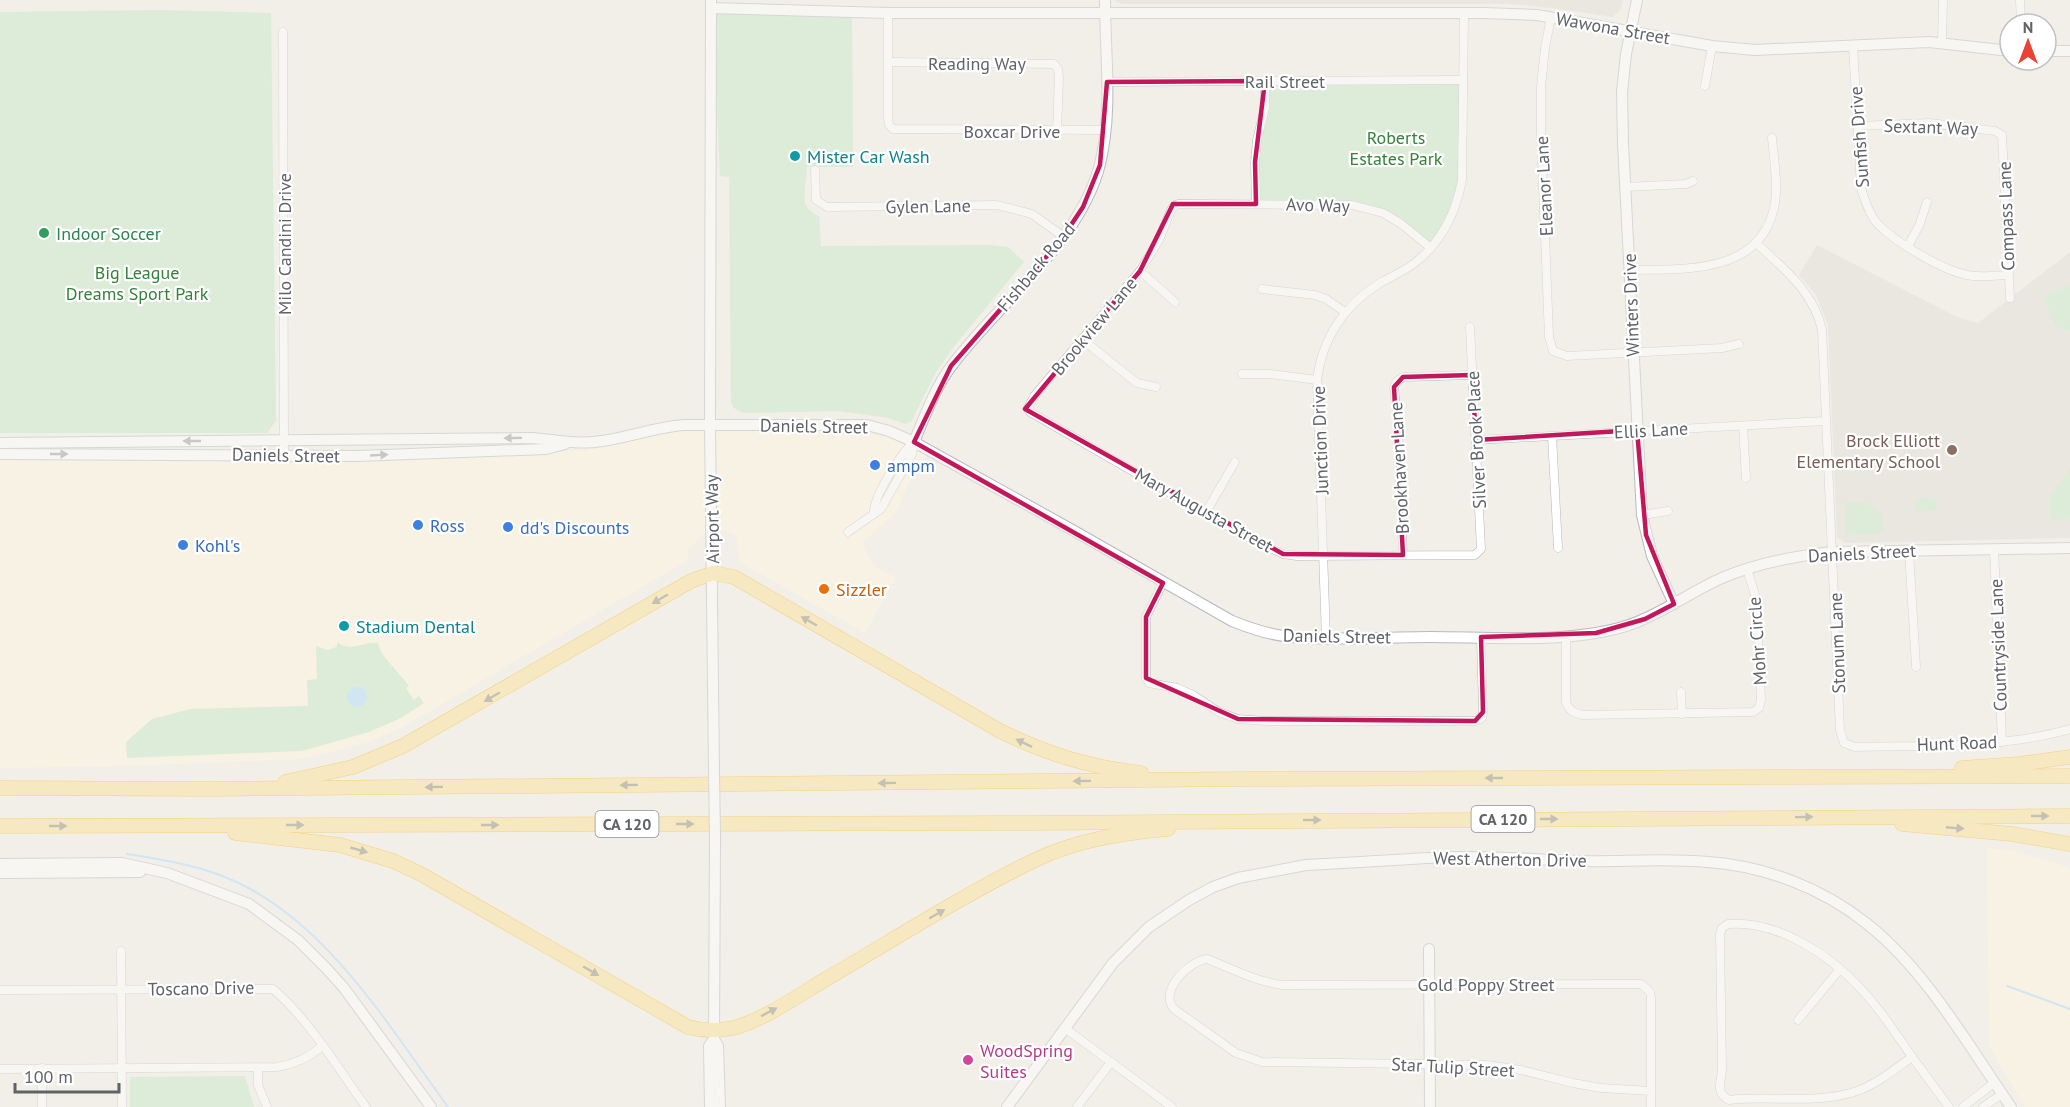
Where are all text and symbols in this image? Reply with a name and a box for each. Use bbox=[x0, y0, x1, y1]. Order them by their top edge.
street label: Wawona Street bbox=[1554, 7, 1672, 49]
north arrow bbox=[1998, 12, 2058, 72]
text: N bbox=[2023, 17, 2033, 37]
street label: Reading Way bbox=[928, 52, 1027, 75]
street label: Rail Street bbox=[1245, 70, 1325, 93]
street label: Sunfish Drive bbox=[1844, 86, 1874, 188]
street label: Sextant Way bbox=[1883, 114, 1979, 140]
street label: Boxcar Drive bbox=[964, 120, 1060, 143]
park label: Roberts Estates Park bbox=[1350, 126, 1443, 170]
street label: Eleanor Lane bbox=[1530, 135, 1558, 237]
place label: Mister Car Wash bbox=[807, 145, 930, 168]
marker: Mister Car Wash bbox=[788, 149, 802, 163]
street label: Compass Lane bbox=[1993, 161, 2019, 271]
street label: Milo Candini Drive bbox=[273, 173, 296, 315]
street label: Avo Way bbox=[1286, 192, 1351, 218]
street label: Gylen Lane bbox=[885, 194, 971, 218]
street label: Fishback Road bbox=[992, 218, 1080, 316]
place label: Indoor Soccer bbox=[56, 222, 161, 245]
marker: Indoor Soccer bbox=[37, 226, 51, 240]
street label: Winters Drive bbox=[1618, 253, 1644, 357]
park label: Big League Dreams Sport Park bbox=[66, 261, 209, 305]
street label: Brookview Lane bbox=[1046, 272, 1142, 380]
street label: Silver Brook Place bbox=[1461, 370, 1491, 510]
street label: Junction Drive bbox=[1307, 385, 1333, 496]
street label: Brookhaven Lane bbox=[1384, 401, 1414, 535]
street label: Daniels Street bbox=[760, 414, 868, 438]
street label: Ellis Lane bbox=[1613, 417, 1689, 443]
place label: Brock Elliott Elementary School bbox=[1797, 429, 1941, 473]
one-way arrow bbox=[503, 433, 522, 443]
one-way arrow bbox=[182, 436, 201, 446]
street label: Daniels Street bbox=[232, 443, 340, 467]
marker: Brock Elliott Elementary School bbox=[1945, 443, 1959, 457]
one-way arrow bbox=[49, 449, 68, 459]
one-way arrow bbox=[370, 450, 389, 459]
place label: ampm bbox=[887, 454, 935, 477]
marker: ampm bbox=[868, 458, 882, 472]
street label: Mary Augusta Street bbox=[1131, 463, 1277, 557]
street label: Airport Way bbox=[700, 473, 724, 564]
place label: Ross bbox=[430, 514, 465, 537]
place label: dd's Discounts bbox=[520, 516, 629, 539]
marker: Ross bbox=[411, 518, 425, 532]
marker: dd's Discounts bbox=[501, 520, 515, 534]
place label: Kohl's bbox=[195, 534, 240, 557]
marker: Kohl's bbox=[176, 538, 190, 552]
street label: Daniels Street bbox=[1807, 539, 1917, 567]
place label: Sizzler bbox=[836, 578, 887, 601]
street label: Countryside Lane bbox=[1984, 578, 2012, 712]
marker: Sizzler bbox=[817, 582, 831, 596]
street label: Stonum Lane bbox=[1824, 592, 1850, 694]
one-way arrow bbox=[651, 594, 668, 604]
street label: Mohr Circle bbox=[1742, 596, 1772, 686]
place label: Stadium Dental bbox=[356, 615, 476, 638]
one-way arrow bbox=[800, 616, 817, 626]
marker: Stadium Dental bbox=[337, 619, 351, 633]
street label: Daniels Street bbox=[1283, 624, 1391, 648]
one-way arrow bbox=[483, 692, 500, 702]
street label: Hunt Road bbox=[1916, 730, 1998, 756]
one-way arrow bbox=[1015, 738, 1032, 747]
one-way arrow bbox=[1484, 773, 1503, 783]
one-way arrow bbox=[1072, 776, 1091, 786]
one-way arrow bbox=[877, 778, 896, 787]
one-way arrow bbox=[619, 780, 638, 790]
one-way arrow bbox=[424, 782, 443, 792]
road number: CA 120 bbox=[1472, 806, 1534, 832]
road number: CA 120 bbox=[596, 811, 658, 837]
one-way arrow bbox=[2031, 811, 2050, 821]
one-way arrow bbox=[1794, 812, 1813, 822]
one-way arrow bbox=[1539, 814, 1558, 824]
one-way arrow bbox=[1302, 815, 1321, 825]
one-way arrow bbox=[676, 819, 695, 829]
one-way arrow bbox=[286, 820, 305, 830]
one-way arrow bbox=[481, 820, 500, 830]
one-way arrow bbox=[49, 821, 68, 831]
one-way arrow bbox=[1946, 823, 1965, 833]
one-way arrow bbox=[350, 846, 368, 855]
street label: West Atherton Drive bbox=[1433, 846, 1587, 872]
one-way arrow bbox=[929, 909, 946, 919]
one-way arrow bbox=[583, 966, 599, 977]
street label: Gold Poppy Street bbox=[1417, 973, 1555, 996]
street label: Toscano Drive bbox=[148, 976, 254, 1000]
one-way arrow bbox=[760, 1007, 777, 1017]
place label: WoodSpring Suites bbox=[980, 1039, 1073, 1083]
street label: Star Tulip Street bbox=[1391, 1052, 1515, 1082]
marker: WoodSpring Suites bbox=[961, 1053, 975, 1067]
scale bar bbox=[15, 1056, 118, 1094]
text: 100 m bbox=[24, 1065, 73, 1088]

